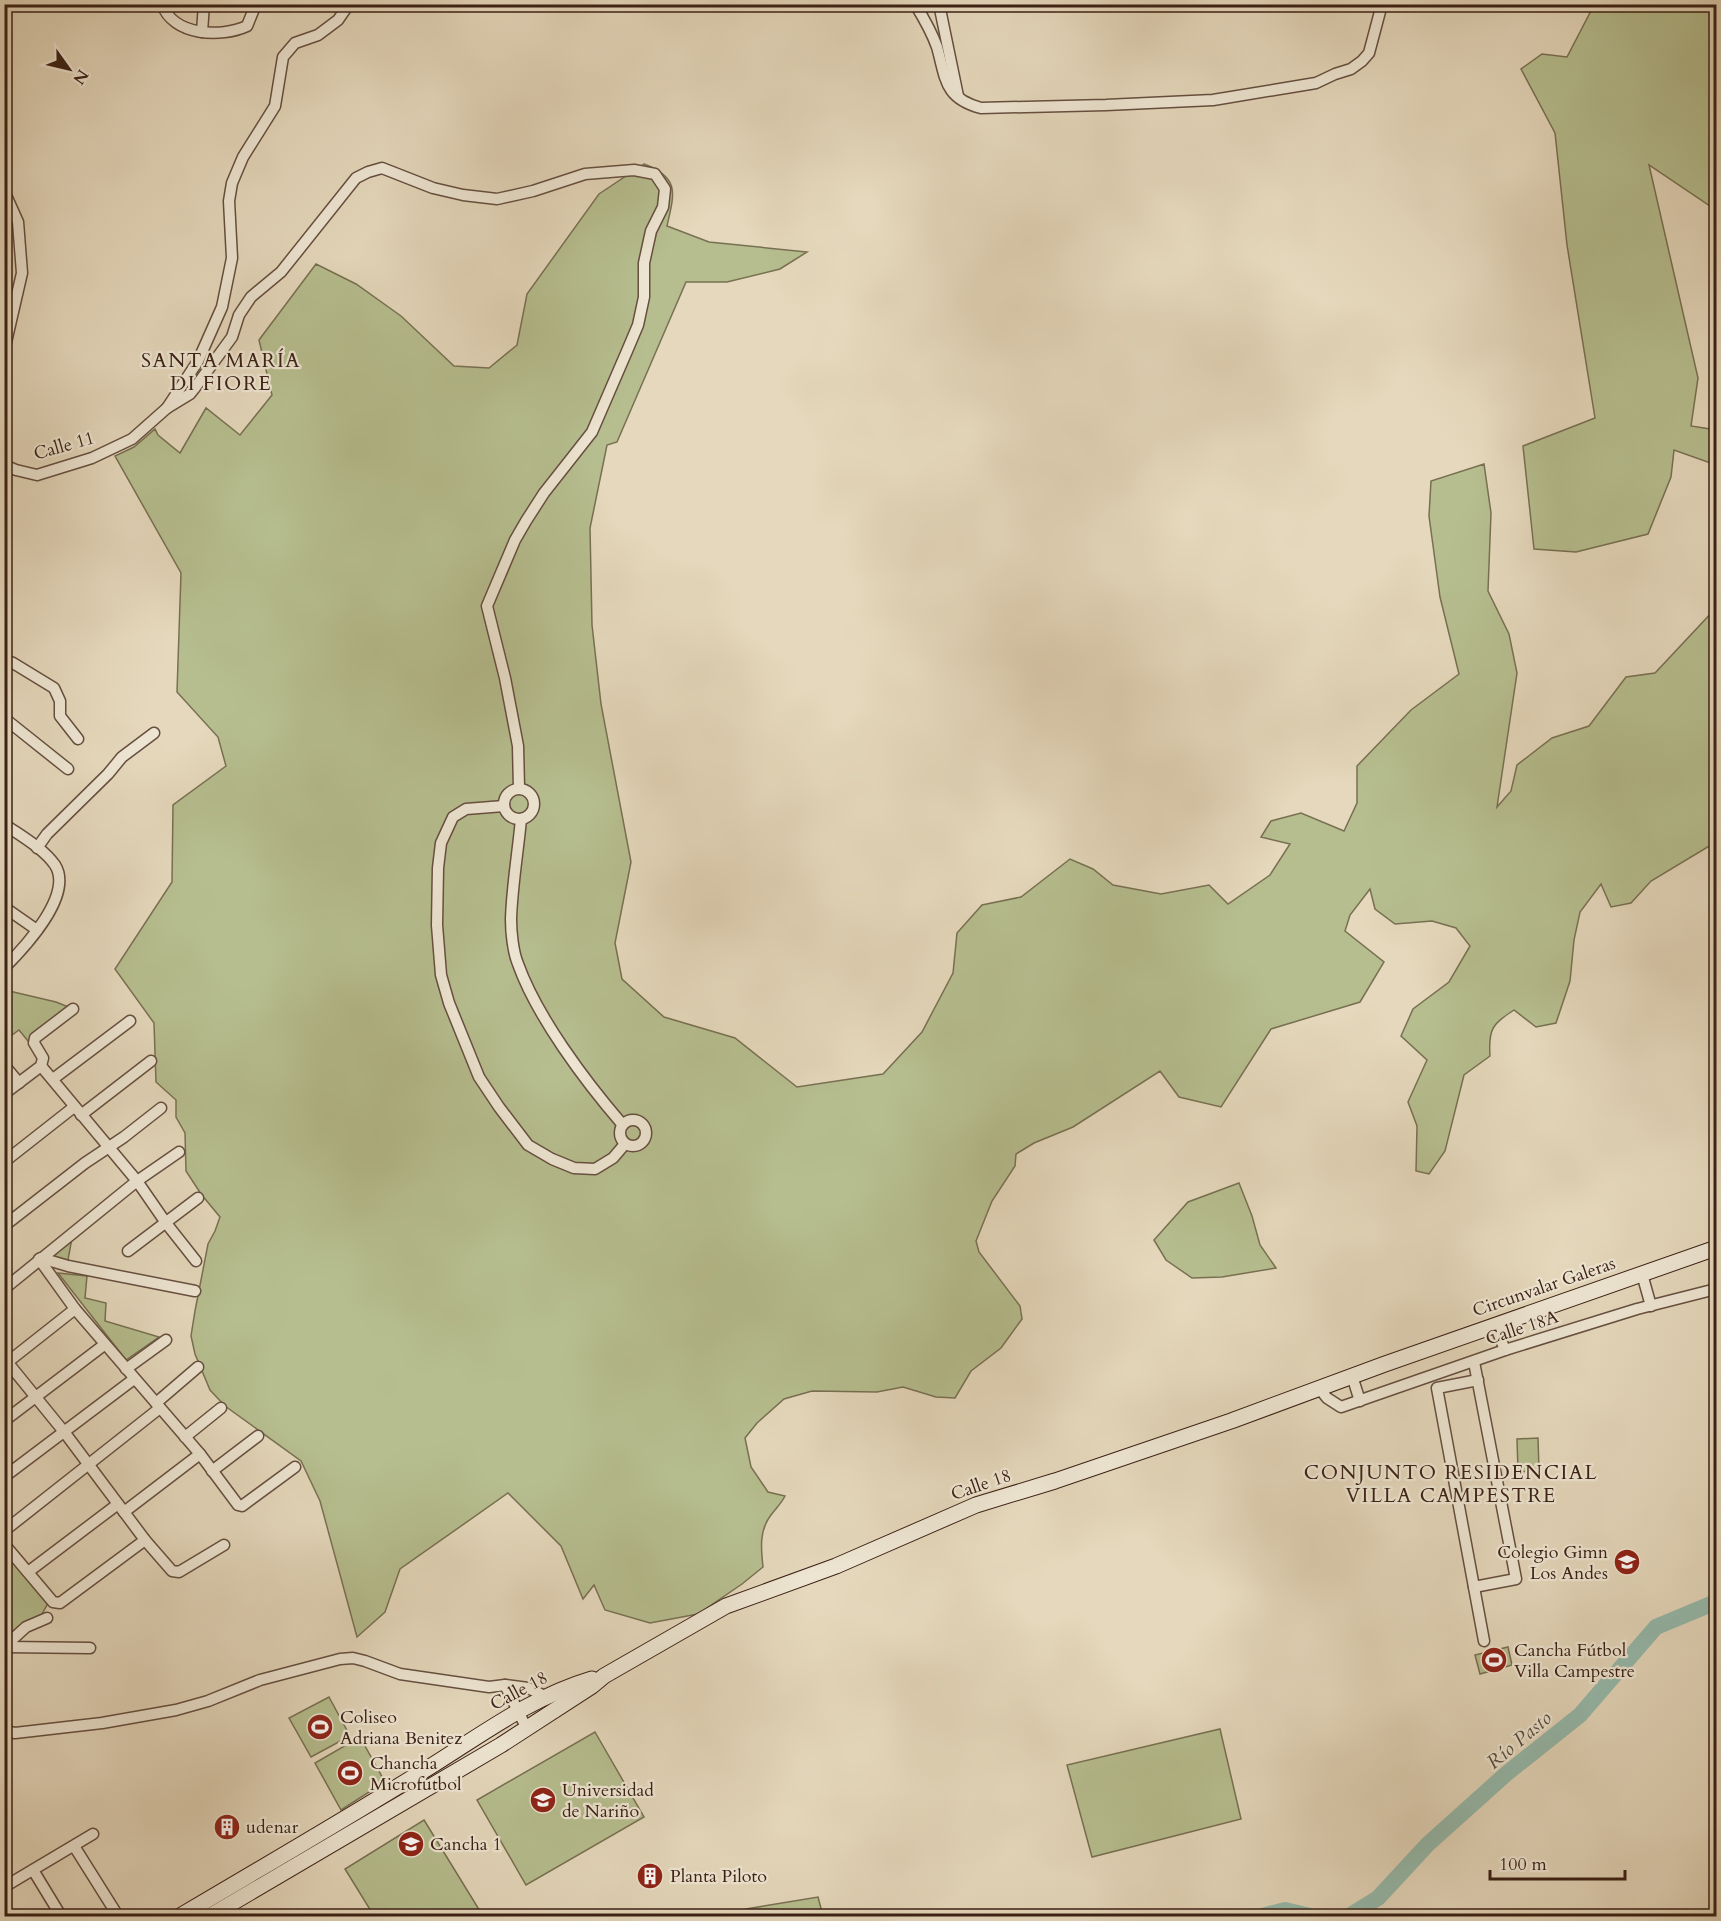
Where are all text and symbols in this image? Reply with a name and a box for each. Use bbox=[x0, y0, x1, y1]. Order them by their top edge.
north arrow bbox=[39, 39, 99, 99]
text: N bbox=[68, 65, 94, 89]
district label: SANTA MARÍA DI FIORE bbox=[141, 347, 301, 397]
street label: Calle 11 bbox=[31, 425, 97, 467]
street label: Circunvalar Galeras bbox=[1469, 1251, 1619, 1323]
street label: Calle 18A bbox=[1482, 1304, 1562, 1351]
district label: CONJUNTO RESIDENCIAL VILLA CAMPESTRE bbox=[1304, 1459, 1598, 1509]
street label: Calle 18 bbox=[948, 1463, 1014, 1507]
place label: Colegio Gimn Los Andes bbox=[1497, 1540, 1609, 1586]
school or university icon: Colegio Gimn Los Andes bbox=[1612, 1547, 1642, 1577]
place label: Cancha Fútbol Villa Campestre bbox=[1514, 1638, 1635, 1684]
sports icon: Cancha Fútbol Villa Campestre bbox=[1479, 1645, 1509, 1675]
street label: Calle 18 bbox=[486, 1665, 552, 1717]
place label: Coliseo Adriana Benitez bbox=[340, 1705, 462, 1751]
water label: Río Pasto bbox=[1481, 1705, 1557, 1775]
sports icon: Coliseo Adriana Benitez bbox=[305, 1712, 335, 1742]
place label: Chancha Microfutbol bbox=[370, 1751, 462, 1797]
sports icon: Chancha Microfutbol bbox=[335, 1758, 365, 1788]
place label: Universidad de Nariño bbox=[562, 1778, 654, 1824]
school or university icon: Universidad de Nariño bbox=[528, 1785, 558, 1815]
building icon: udenar bbox=[212, 1812, 242, 1842]
place label: udenar bbox=[246, 1815, 299, 1840]
school or university icon: Cancha 1 bbox=[396, 1829, 426, 1859]
place label: Cancha 1 bbox=[430, 1832, 502, 1857]
scale bar bbox=[1490, 1843, 1625, 1881]
text: 100 m bbox=[1499, 1852, 1547, 1877]
building icon: Planta Piloto bbox=[635, 1861, 665, 1891]
place label: Planta Piloto bbox=[670, 1864, 767, 1889]

